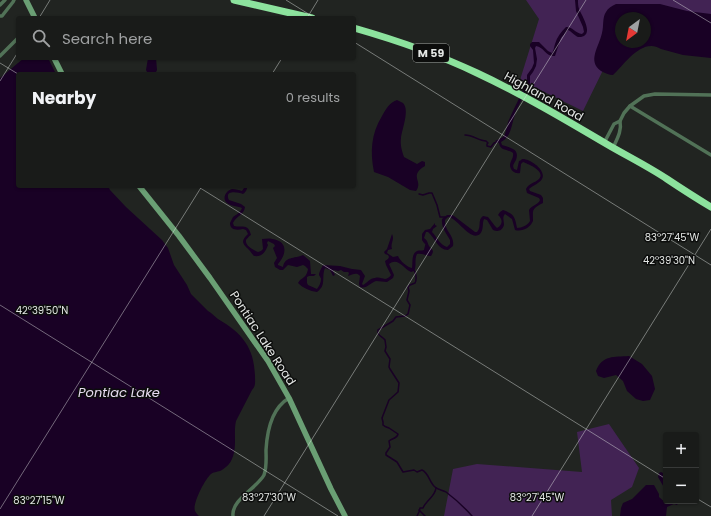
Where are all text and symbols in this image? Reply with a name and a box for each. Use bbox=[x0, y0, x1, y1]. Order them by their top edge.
north arrow bbox=[615, 12, 651, 48]
search box bbox=[16, 16, 356, 60]
icon: search bbox=[30, 27, 52, 49]
text: Search here bbox=[62, 28, 152, 49]
road number: M 59 bbox=[413, 44, 449, 62]
street label: Highland Road bbox=[501, 67, 587, 125]
text: Nearby bbox=[32, 86, 96, 110]
text: 0 results bbox=[286, 88, 340, 107]
text: 83°27'45"W bbox=[645, 230, 699, 245]
text: 42°39'30"N bbox=[643, 253, 695, 268]
street label: Pontiac Lake Road bbox=[226, 287, 300, 389]
text: 42°39'50"N bbox=[16, 303, 68, 318]
water label: Pontiac Lake bbox=[78, 383, 160, 402]
map controls bbox=[663, 432, 699, 504]
button: + bbox=[663, 432, 699, 468]
button: − bbox=[663, 468, 699, 504]
text: 83°27'30"W bbox=[242, 490, 296, 505]
text: 83°27'45"W bbox=[510, 490, 564, 505]
text: 83°27'15"W bbox=[13, 493, 65, 508]

